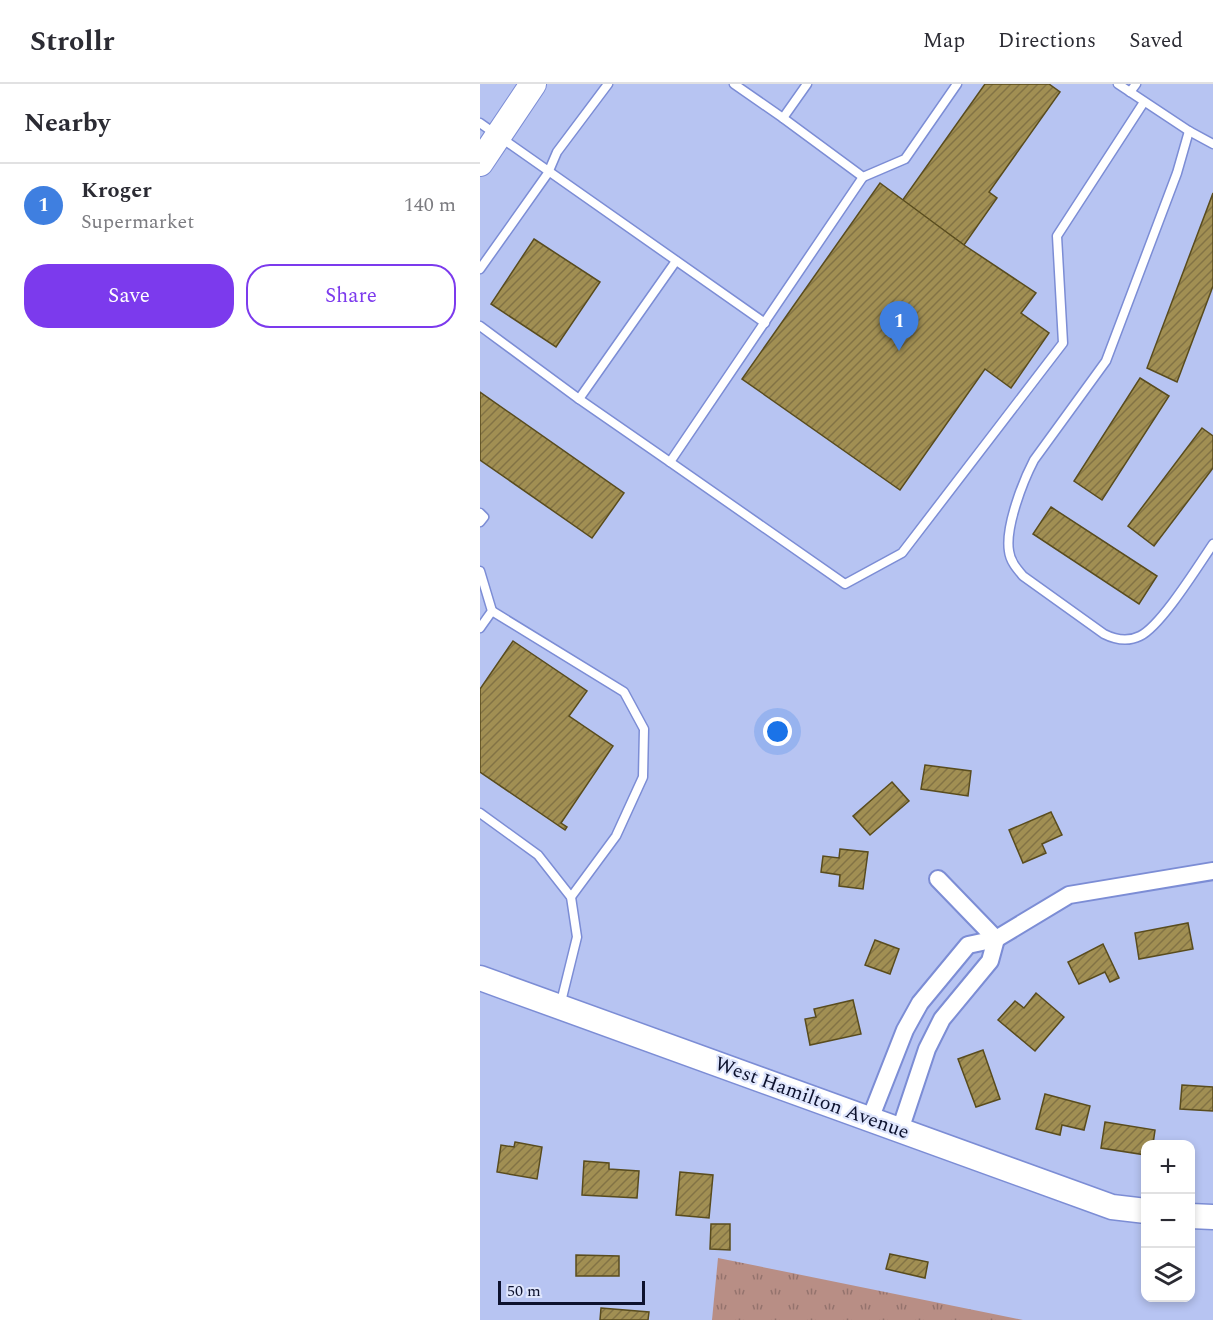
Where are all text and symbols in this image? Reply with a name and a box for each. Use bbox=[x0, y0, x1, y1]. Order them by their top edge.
text: Strollr bbox=[30, 20, 114, 63]
text: Map bbox=[923, 25, 965, 57]
text: Directions bbox=[998, 25, 1096, 57]
text: Saved bbox=[1129, 25, 1183, 57]
text: Nearby bbox=[24, 103, 110, 143]
text: Kroger bbox=[81, 174, 152, 207]
text: 1 bbox=[38, 190, 49, 220]
text: 140 m bbox=[404, 190, 456, 220]
text: Supermarket bbox=[81, 207, 194, 237]
button: Save bbox=[24, 264, 234, 328]
button: Share bbox=[246, 264, 456, 328]
pin: 1 bbox=[880, 302, 918, 351]
your location bbox=[763, 717, 792, 746]
street label: West Hamilton Avenue bbox=[710, 1049, 914, 1147]
map controls bbox=[1141, 1140, 1195, 1302]
button: + bbox=[1141, 1140, 1195, 1194]
button: − bbox=[1141, 1194, 1195, 1248]
button: layers bbox=[1141, 1248, 1195, 1302]
scale bar bbox=[498, 1278, 645, 1306]
text: 50 m bbox=[507, 1279, 541, 1303]

